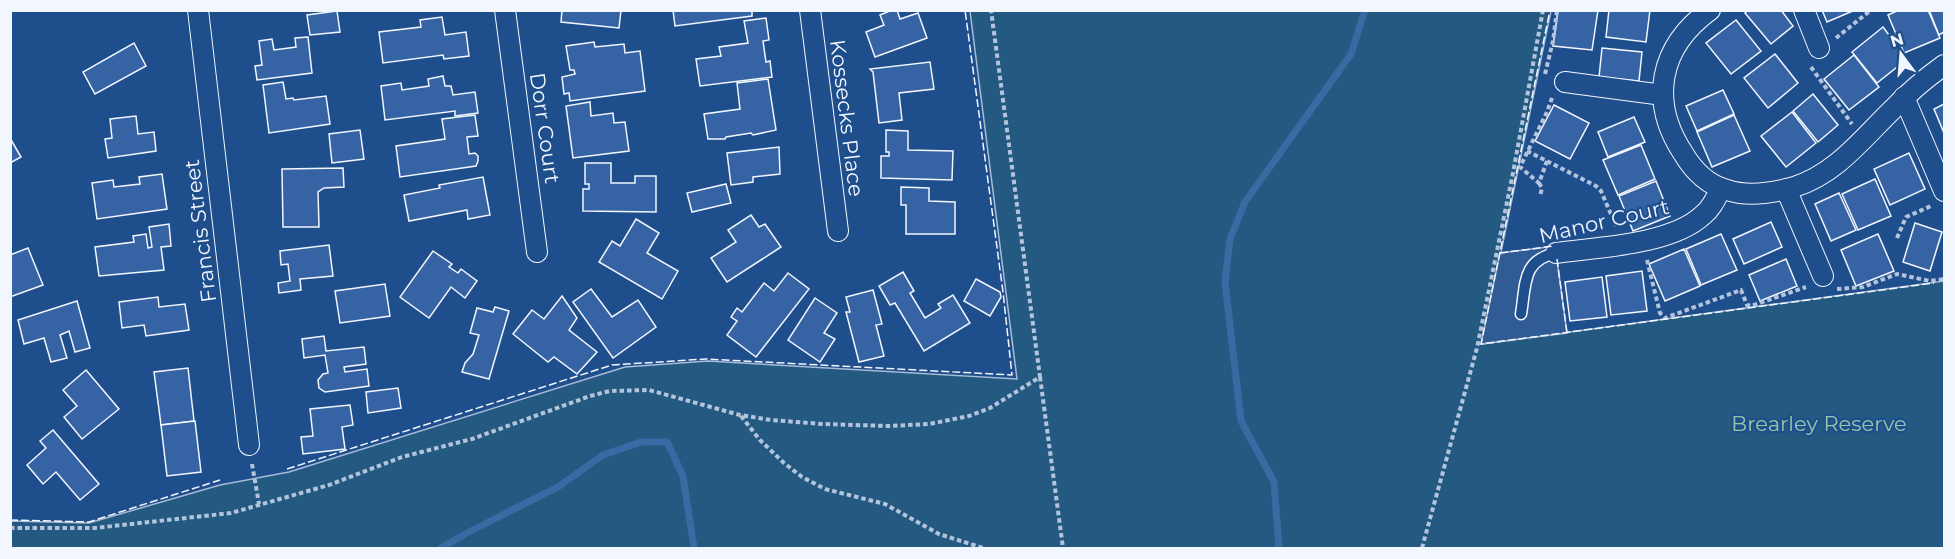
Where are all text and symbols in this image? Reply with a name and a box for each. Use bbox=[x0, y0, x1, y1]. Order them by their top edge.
north arrow bbox=[1871, 24, 1931, 84]
text: N bbox=[1888, 29, 1906, 51]
street label: Kossecks Place bbox=[825, 38, 869, 198]
street label: Dorr Court bbox=[525, 71, 565, 185]
street label: Francis Street bbox=[179, 158, 221, 304]
street label: Manor Court bbox=[1537, 194, 1671, 248]
park label: Brearley Reserve bbox=[1731, 411, 1907, 436]

